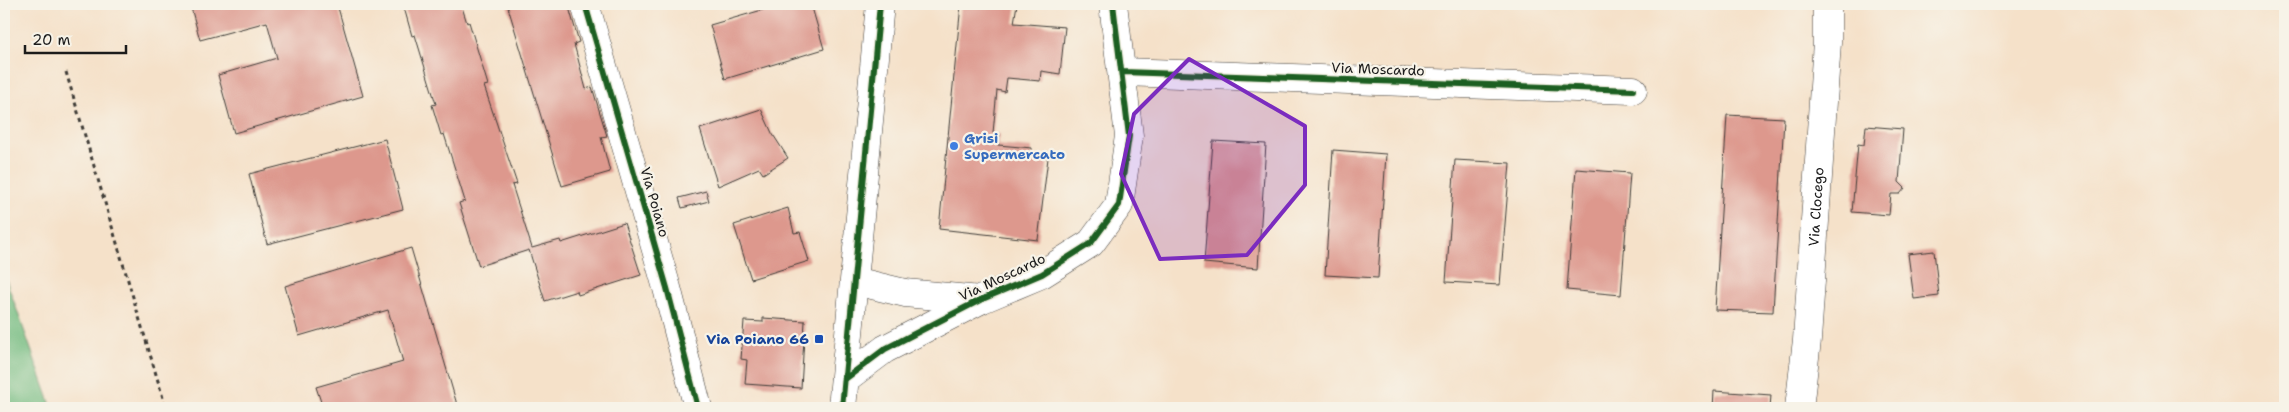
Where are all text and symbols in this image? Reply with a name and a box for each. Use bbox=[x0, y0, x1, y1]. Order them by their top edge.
scale bar bbox=[25, 22, 126, 54]
text: 20 m bbox=[32, 30, 71, 50]
street label: Via Moscardo bbox=[1331, 58, 1425, 80]
place label: Grisi Supermercato bbox=[964, 129, 1065, 163]
marker: Grisi Supermercato bbox=[948, 140, 960, 152]
street label: Via Poiano bbox=[636, 165, 674, 239]
street label: Via Clocego bbox=[1804, 167, 1828, 247]
street label: Via Moscardo bbox=[956, 249, 1048, 305]
place label: Via Poiano 66 bbox=[706, 330, 809, 348]
marker: Via Poiano 66 bbox=[813, 333, 825, 345]

